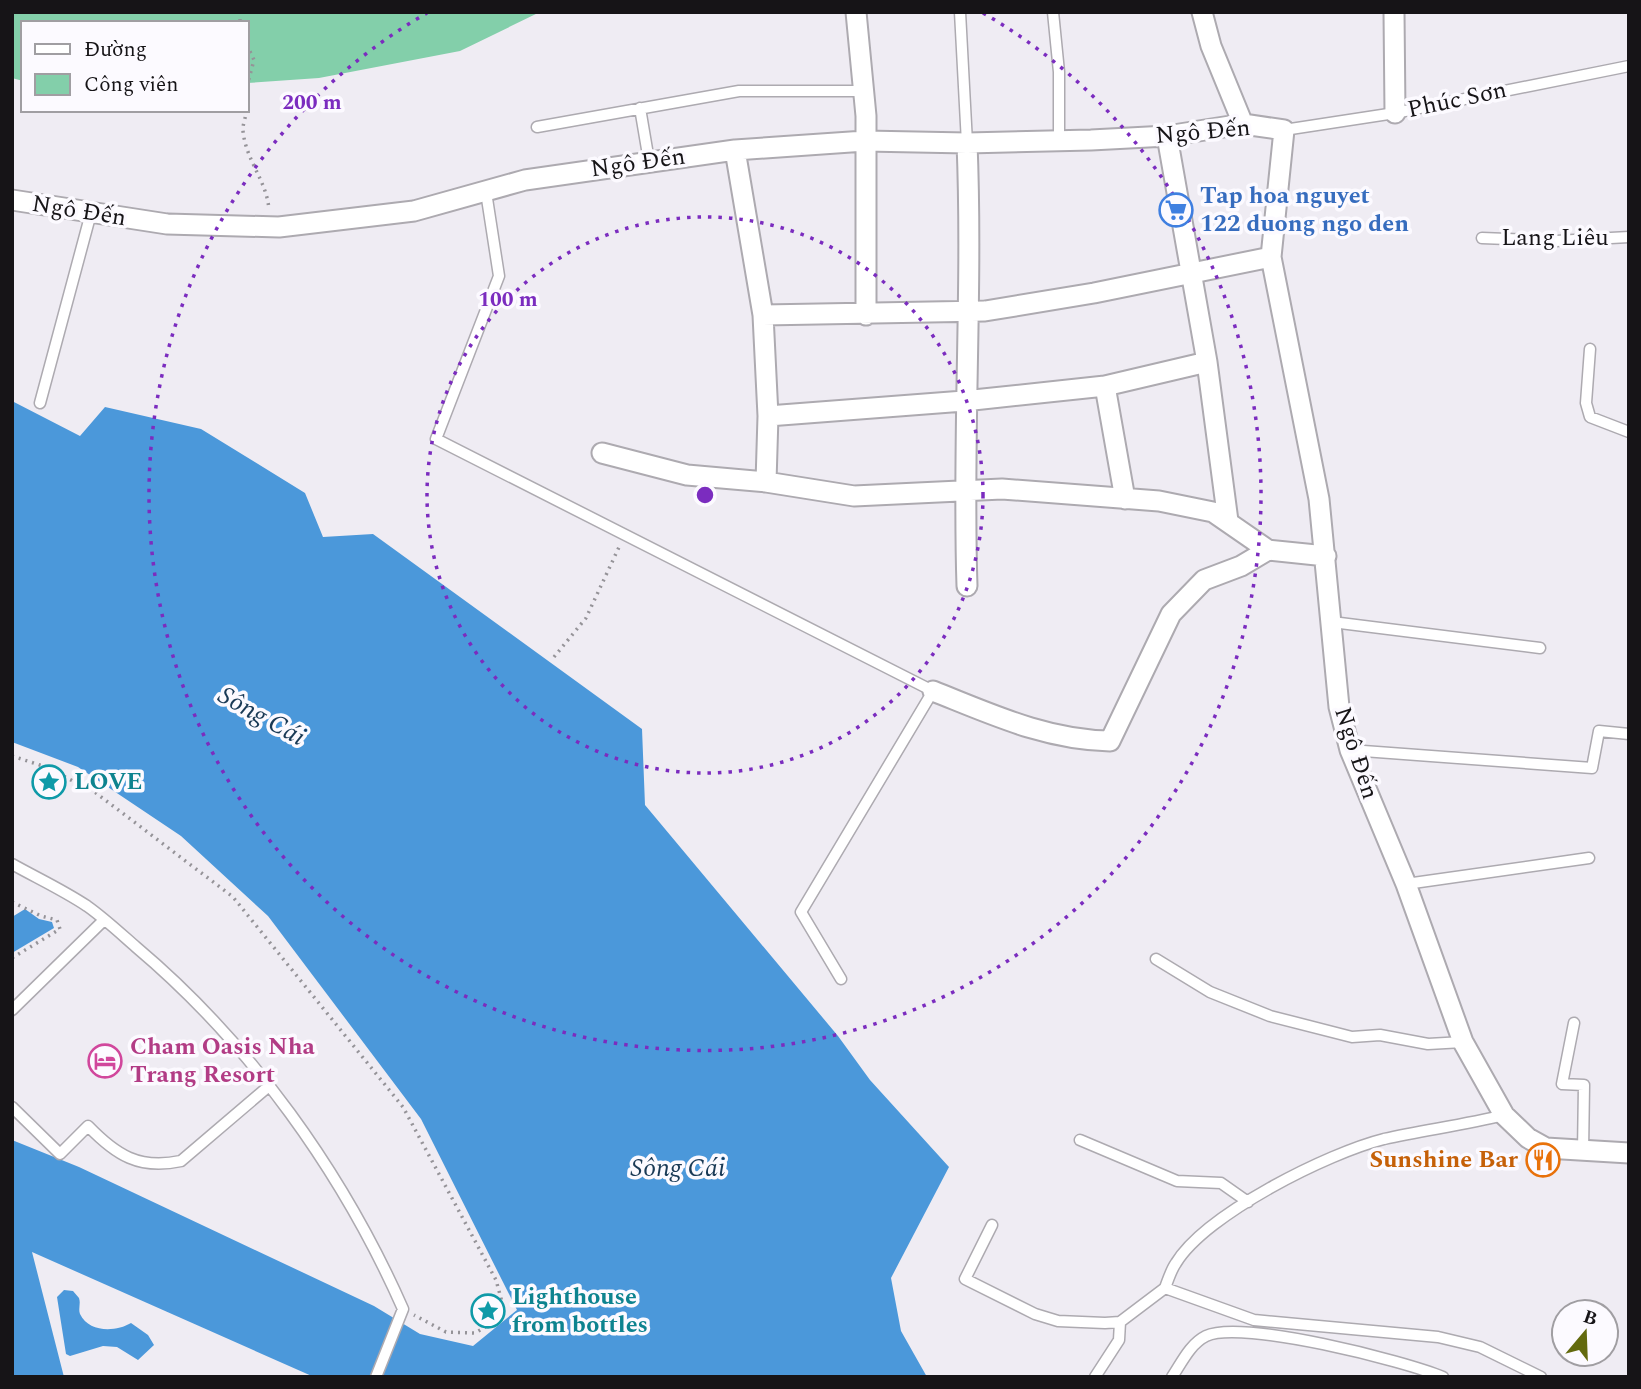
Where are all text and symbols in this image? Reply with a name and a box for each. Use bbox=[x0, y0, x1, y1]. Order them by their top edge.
legend bbox=[21, 21, 248, 112]
text: Đường bbox=[84, 34, 147, 66]
text: Công viên bbox=[84, 69, 178, 101]
street label: Phúc Sơn bbox=[1404, 72, 1510, 128]
text: 200 m bbox=[282, 87, 342, 119]
street label: Ngô Đến bbox=[1154, 110, 1252, 154]
street label: Ngô Đến bbox=[588, 139, 688, 187]
place label: Tap hoa nguyet 122 duong ngo den bbox=[1200, 178, 1409, 242]
street label: Ngô Đến bbox=[29, 186, 129, 236]
supermarket icon: Tap hoa nguyet 122 duong ngo den bbox=[1157, 191, 1195, 229]
street label: Lang Liêu bbox=[1501, 220, 1609, 256]
text: 100 m bbox=[478, 284, 538, 316]
centre of rings bbox=[693, 483, 717, 507]
water label: Sông Cái bbox=[211, 675, 313, 757]
street label: Ngô Đến bbox=[1324, 702, 1388, 804]
place icon: LOVE bbox=[30, 763, 68, 801]
place label: LOVE bbox=[74, 764, 143, 800]
place label: Cham Oasis Nha Trang Resort bbox=[130, 1029, 315, 1093]
hotel icon: Cham Oasis Nha Trang Resort bbox=[86, 1042, 124, 1080]
restaurant icon: Sunshine Bar bbox=[1524, 1141, 1562, 1179]
place label: Sunshine Bar bbox=[1369, 1142, 1519, 1178]
water label: Sông Cái bbox=[631, 1148, 725, 1188]
place label: Lighthouse from bottles bbox=[512, 1279, 648, 1343]
place icon: Lighthouse from bottles bbox=[469, 1292, 507, 1330]
north arrow bbox=[1550, 1298, 1620, 1368]
text: B bbox=[1579, 1302, 1601, 1334]

